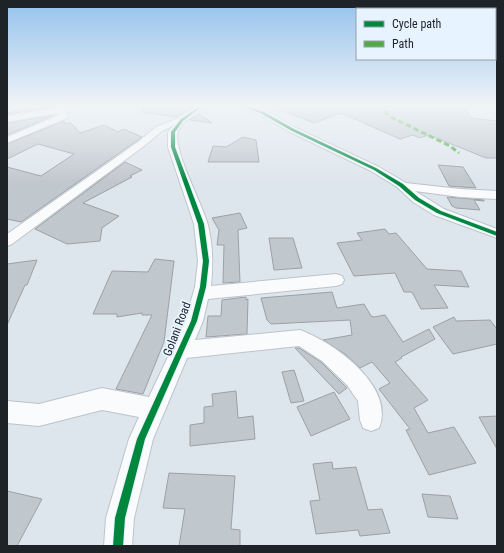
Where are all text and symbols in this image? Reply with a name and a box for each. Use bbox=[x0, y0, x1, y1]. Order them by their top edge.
legend bbox=[356, 8, 496, 60]
text: Cycle path bbox=[392, 17, 442, 31]
text: Path bbox=[392, 37, 414, 51]
street label: Golani Road bbox=[160, 300, 194, 358]

